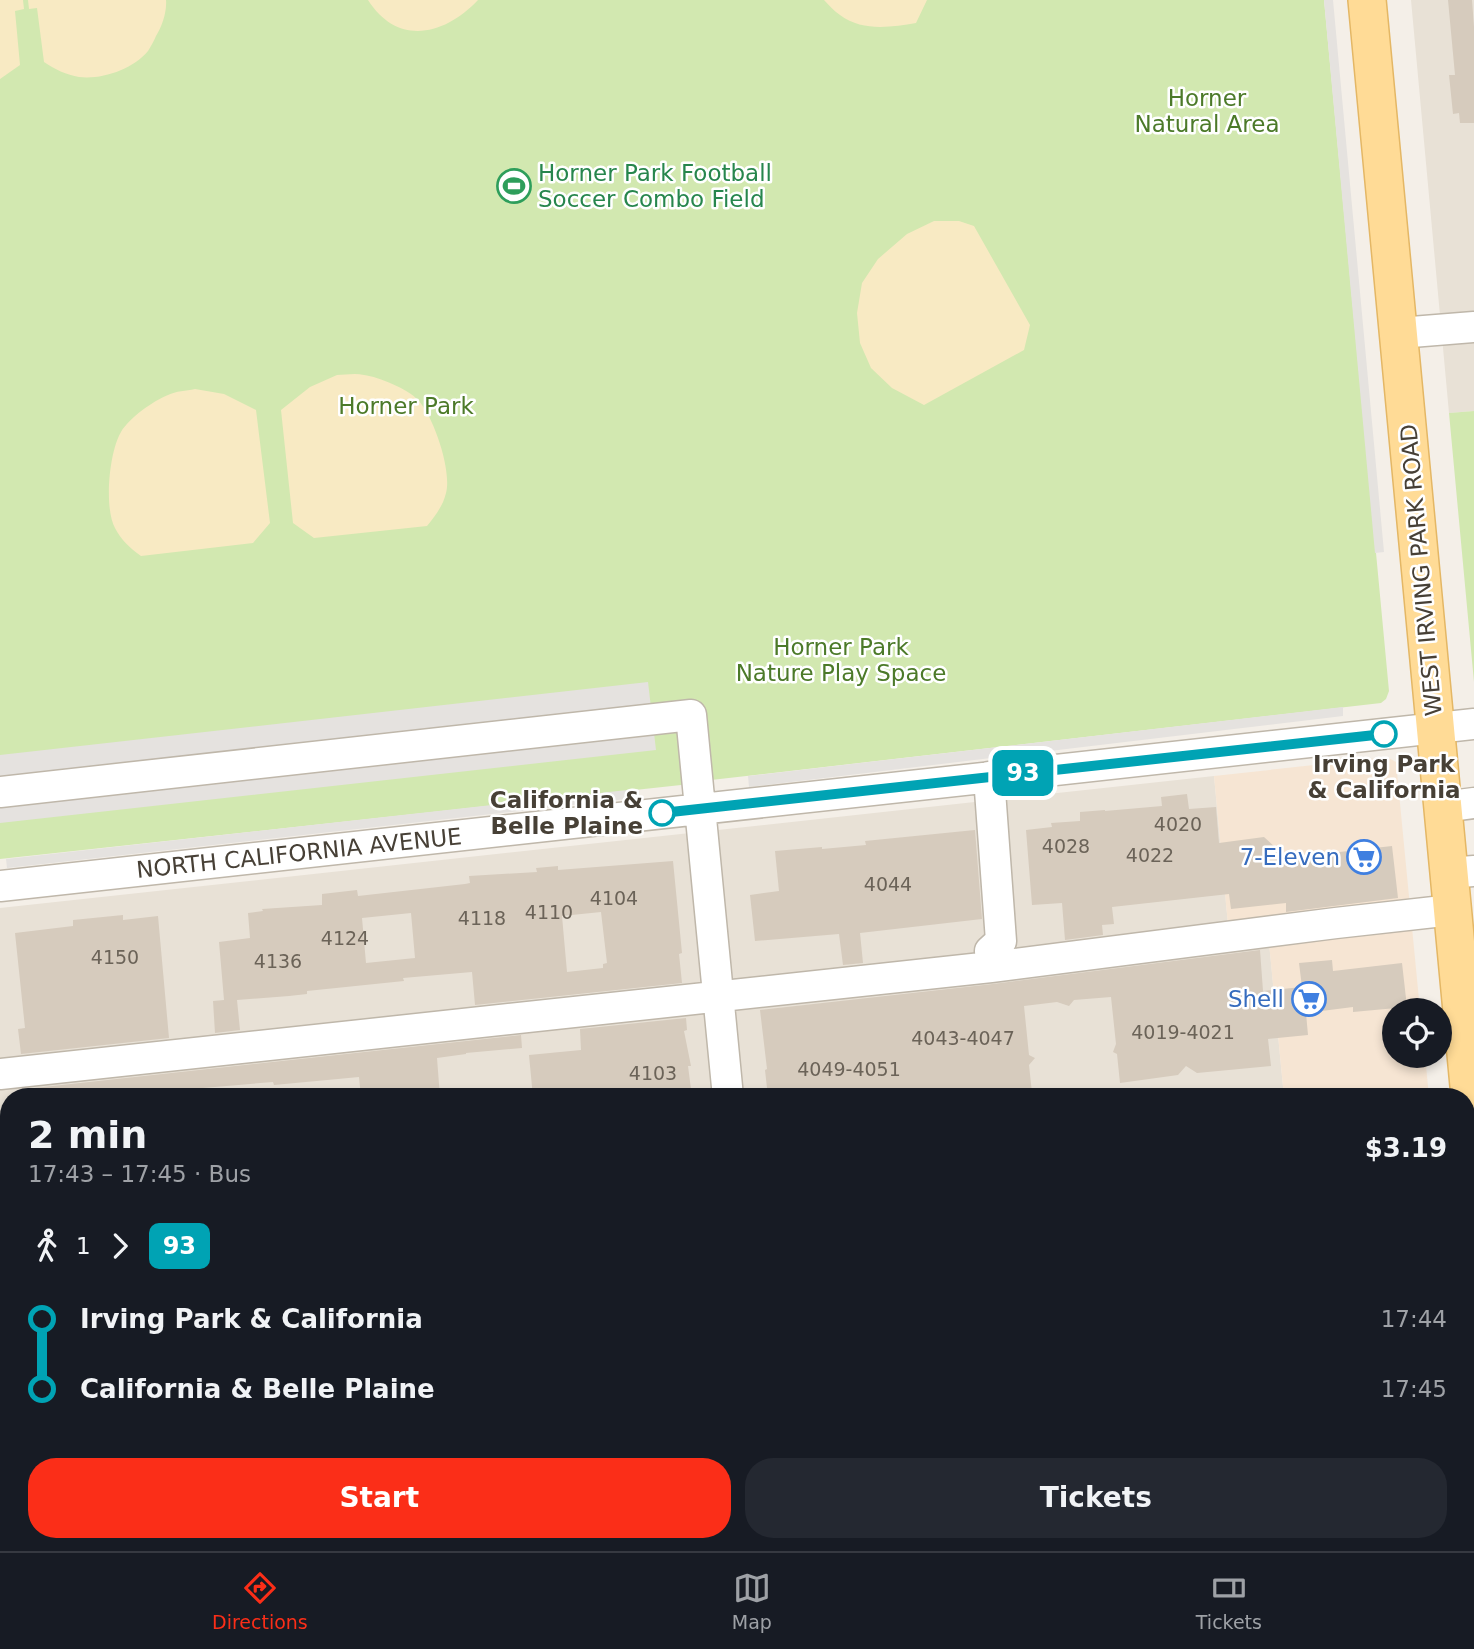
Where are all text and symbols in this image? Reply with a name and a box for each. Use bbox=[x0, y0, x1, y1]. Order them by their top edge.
park label: Horner Natural Area bbox=[1134, 85, 1280, 137]
place label: Horner Park Football Soccer Combo Field bbox=[538, 160, 772, 212]
sports icon: Horner Park Football Soccer Combo Field bbox=[495, 167, 533, 205]
park label: Horner Park bbox=[338, 393, 474, 419]
street label: WEST IRVING PARK ROAD bbox=[1395, 423, 1447, 717]
park label: Horner Park Nature Play Space bbox=[736, 634, 946, 686]
marker: Irving Park & California bbox=[1371, 721, 1397, 747]
line badge: 93 bbox=[992, 750, 1054, 796]
place label: Irving Park & California bbox=[1307, 751, 1461, 803]
text: 93 bbox=[1006, 759, 1040, 787]
place label: California & Belle Plaine bbox=[490, 787, 643, 839]
marker: California & Belle Plaine bbox=[649, 800, 675, 826]
house number: 4020 bbox=[1154, 813, 1202, 835]
street label: NORTH CALIFORNIA AVENUE bbox=[135, 823, 463, 883]
house number: 4028 bbox=[1042, 835, 1090, 857]
supermarket icon: 7-Eleven bbox=[1345, 838, 1383, 876]
house number: 4022 bbox=[1126, 844, 1174, 866]
place label: 7-Eleven bbox=[1240, 844, 1340, 870]
house number: 4044 bbox=[864, 873, 912, 895]
house number: 4104 bbox=[590, 887, 638, 909]
house number: 4110 bbox=[525, 901, 573, 923]
house number: 4118 bbox=[458, 907, 506, 929]
house number: 4124 bbox=[321, 927, 369, 949]
house number: 4150 bbox=[91, 946, 139, 968]
house number: 4136 bbox=[254, 950, 302, 972]
supermarket icon: Shell bbox=[1290, 980, 1328, 1018]
place label: Shell bbox=[1228, 986, 1284, 1012]
map controls bbox=[1382, 998, 1452, 1068]
button: locate bbox=[1382, 998, 1452, 1068]
house number: 4019-4021 bbox=[1131, 1021, 1235, 1043]
house number: 4043-4047 bbox=[911, 1027, 1015, 1049]
house number: 4049-4051 bbox=[797, 1058, 901, 1080]
house number: 4103 bbox=[629, 1062, 677, 1084]
text: 2 min bbox=[28, 1113, 147, 1157]
text: $3.19 bbox=[1365, 1133, 1447, 1163]
text: 17:43 – 17:45 · Bus bbox=[28, 1161, 251, 1187]
icon: walk bbox=[28, 1227, 66, 1265]
icon: forward bbox=[101, 1227, 139, 1265]
text: 93 bbox=[163, 1232, 196, 1260]
text: 1 bbox=[76, 1233, 91, 1259]
text: Irving Park & California bbox=[80, 1304, 423, 1334]
text: 17:44 bbox=[1381, 1306, 1447, 1332]
text: California & Belle Plaine bbox=[80, 1374, 435, 1404]
text: 17:45 bbox=[1381, 1376, 1447, 1402]
button: Start bbox=[28, 1458, 731, 1538]
button: Tickets bbox=[745, 1458, 1447, 1538]
tab: Directions bbox=[212, 1569, 308, 1633]
tab: Map bbox=[732, 1569, 772, 1633]
tab: Tickets bbox=[1196, 1569, 1262, 1633]

